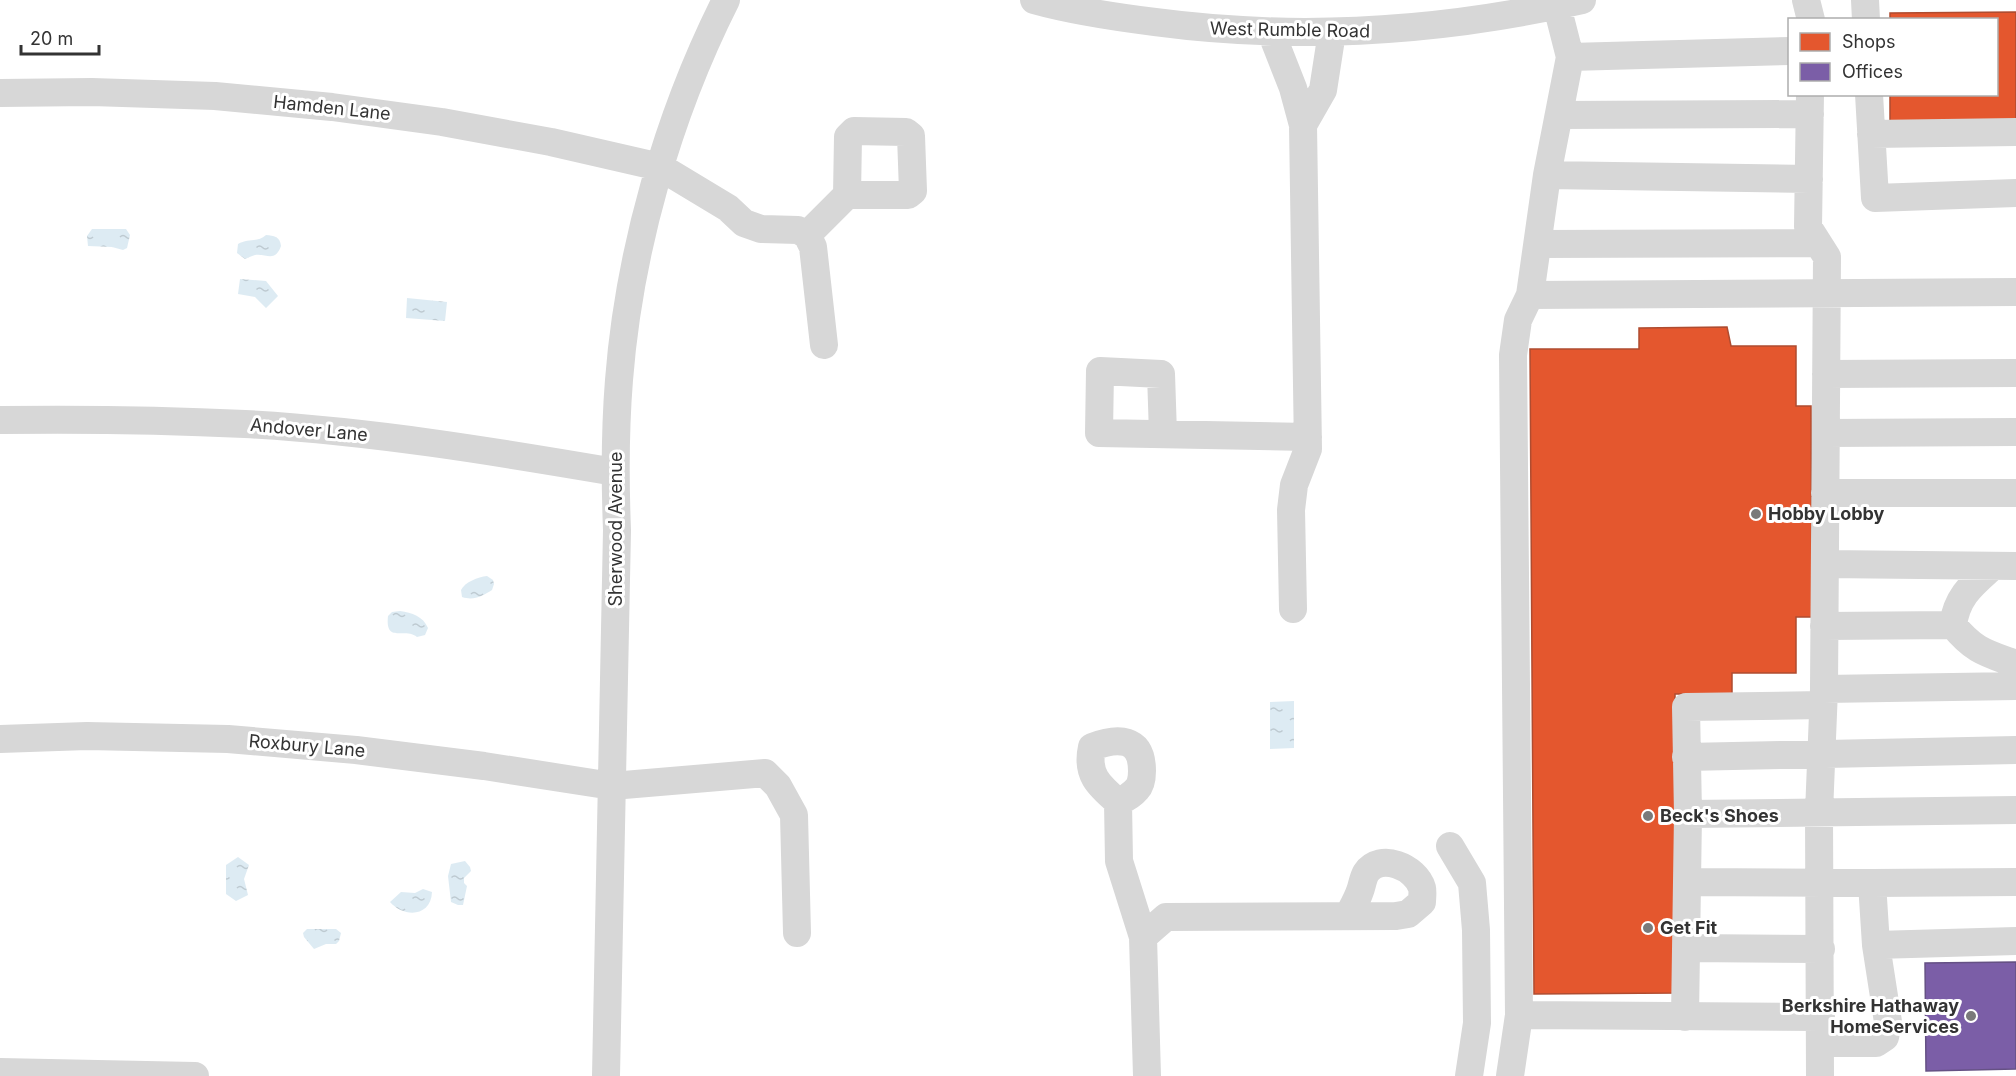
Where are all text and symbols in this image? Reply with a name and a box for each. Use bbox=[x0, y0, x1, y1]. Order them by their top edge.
scale bar bbox=[21, 18, 99, 56]
street label: West Rumble Road bbox=[1210, 18, 1370, 41]
legend bbox=[1788, 18, 1998, 96]
text: 20 m bbox=[30, 28, 73, 49]
text: Shops bbox=[1842, 31, 1896, 52]
text: Offices bbox=[1842, 61, 1903, 82]
street label: Hamden Lane bbox=[272, 91, 392, 124]
street label: Andover Lane bbox=[249, 414, 369, 445]
street label: Sherwood Avenue bbox=[605, 452, 626, 606]
place label: Hobby Lobby bbox=[1768, 503, 1885, 524]
marker: Hobby Lobby bbox=[1749, 507, 1763, 521]
street label: Roxbury Lane bbox=[248, 730, 366, 761]
place label: Beck's Shoes bbox=[1660, 805, 1779, 826]
marker: Beck's Shoes bbox=[1641, 809, 1655, 823]
place label: Get Fit bbox=[1660, 917, 1718, 938]
marker: Get Fit bbox=[1641, 921, 1655, 935]
place label: Berkshire Hathaway HomeServices bbox=[1782, 995, 1959, 1037]
marker: Berkshire Hathaway HomeServices bbox=[1964, 1009, 1978, 1023]

